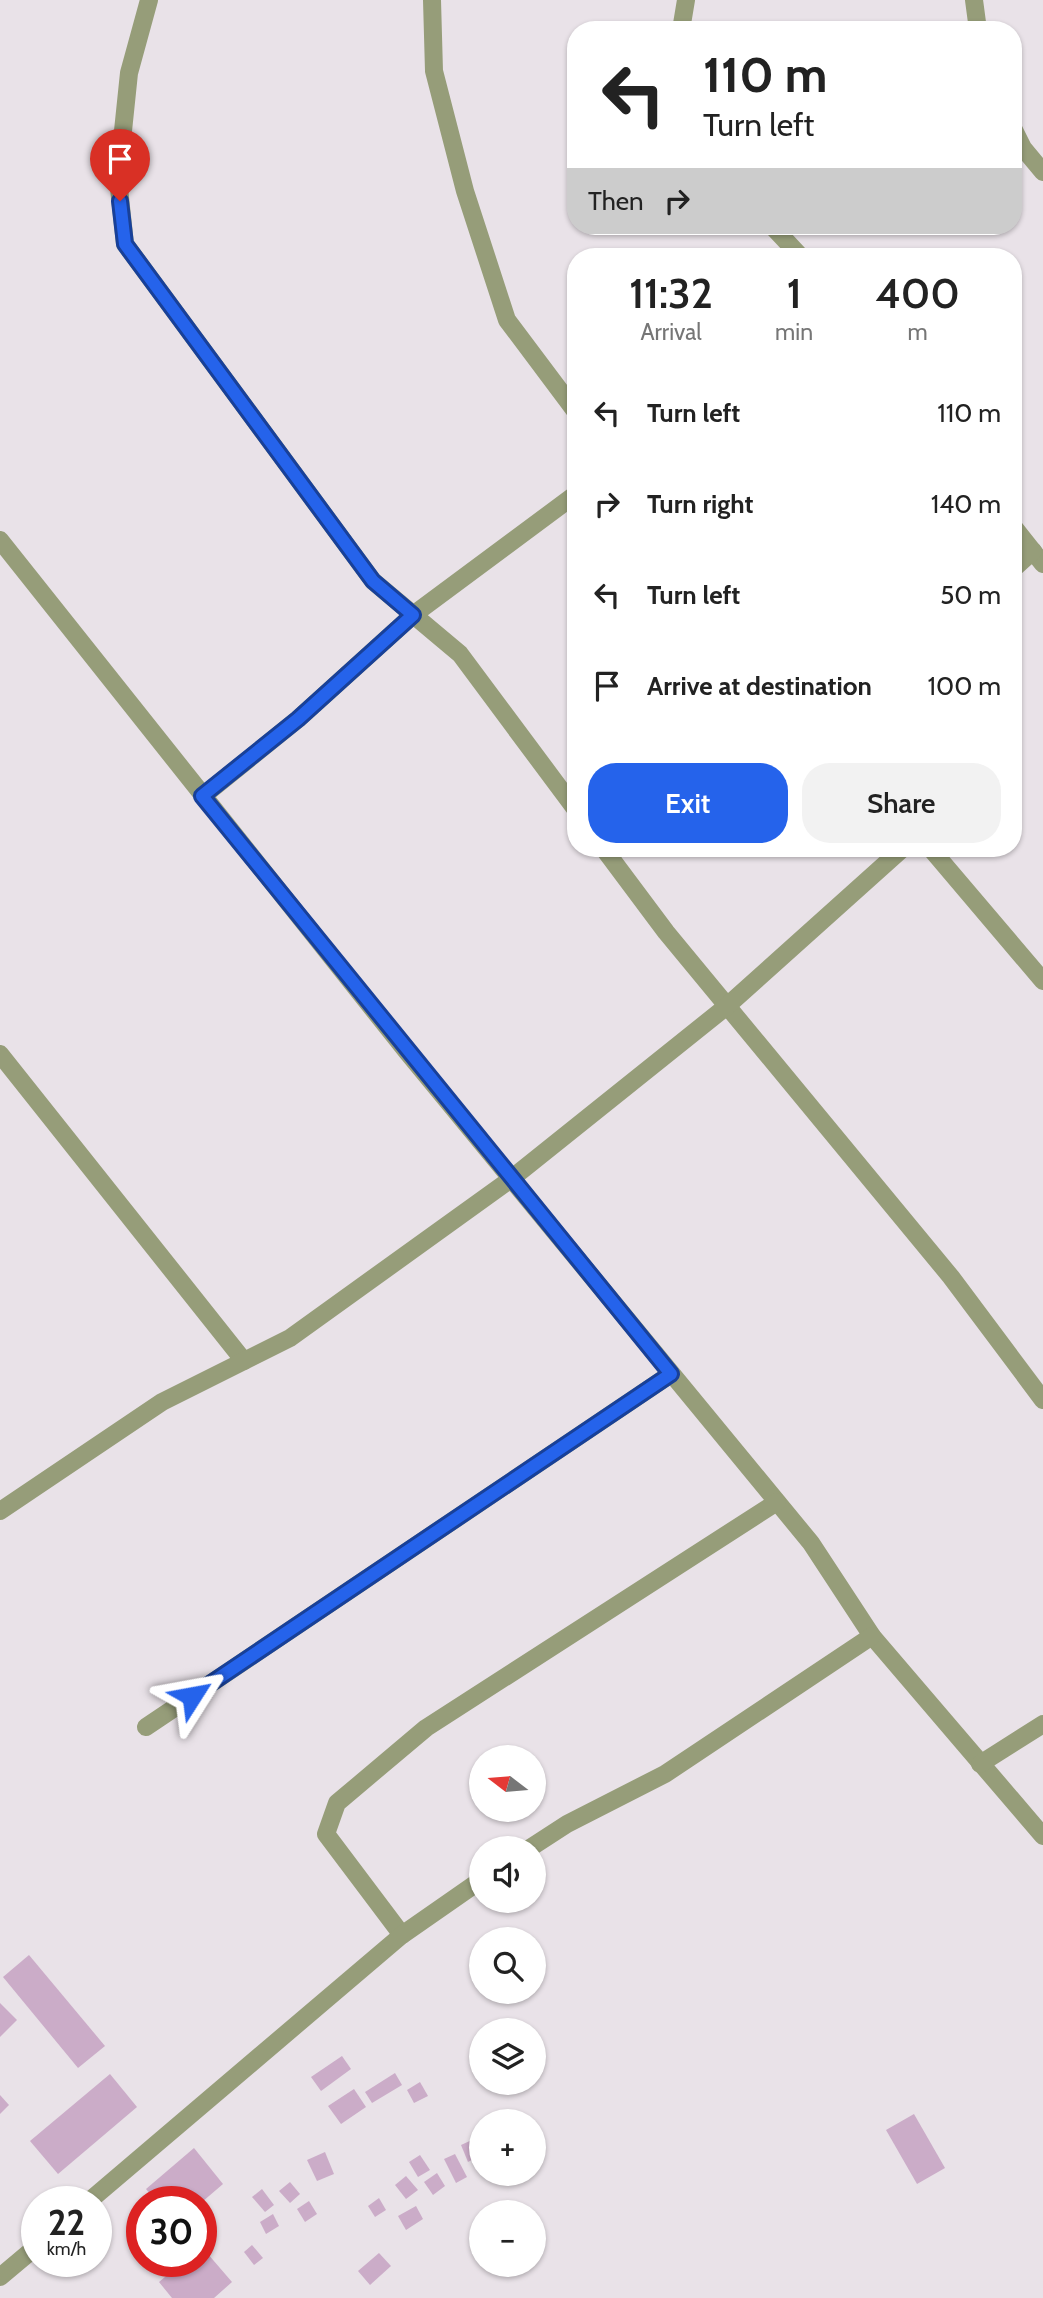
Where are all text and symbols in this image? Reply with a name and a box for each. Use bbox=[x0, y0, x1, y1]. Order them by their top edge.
text: 110 m bbox=[703, 45, 827, 104]
icon: left bbox=[588, 49, 679, 140]
text: Turn left bbox=[703, 105, 814, 144]
pin bbox=[90, 129, 150, 201]
icon: arrive bbox=[101, 140, 139, 178]
icon: right bbox=[658, 182, 696, 220]
text: Then bbox=[588, 185, 644, 217]
text: 11:32 bbox=[629, 267, 713, 319]
text: 1 bbox=[787, 267, 801, 319]
text: 400 bbox=[875, 267, 960, 319]
text: Arrival bbox=[640, 318, 702, 346]
text: min bbox=[775, 318, 813, 346]
text: m bbox=[907, 318, 928, 346]
icon: left bbox=[588, 394, 626, 432]
text: Turn left bbox=[647, 397, 740, 429]
text: 110 m bbox=[937, 397, 1001, 429]
icon: right bbox=[588, 485, 626, 523]
text: Turn right bbox=[647, 488, 753, 520]
text: 140 m bbox=[931, 488, 1001, 520]
icon: left bbox=[588, 576, 626, 614]
text: Turn left bbox=[647, 579, 740, 611]
text: 50 m bbox=[940, 579, 1001, 611]
icon: arrive bbox=[588, 667, 626, 705]
text: Arrive at destination bbox=[647, 670, 872, 702]
text: 100 m bbox=[928, 670, 1001, 702]
button: Exit bbox=[588, 763, 788, 843]
button: Share bbox=[802, 763, 1001, 843]
position arrow bbox=[155, 1659, 229, 1733]
north arrow bbox=[469, 1745, 546, 1822]
map controls bbox=[469, 1745, 546, 2277]
button: sound bbox=[469, 1836, 546, 1913]
button: search bbox=[469, 1927, 546, 2004]
button: layers bbox=[469, 2018, 546, 2095]
button: + bbox=[469, 2109, 546, 2186]
speed limit sign: 30 bbox=[126, 2186, 217, 2277]
button: − bbox=[469, 2200, 546, 2277]
text: 22 bbox=[48, 2201, 85, 2244]
text: km/h bbox=[47, 2238, 86, 2260]

